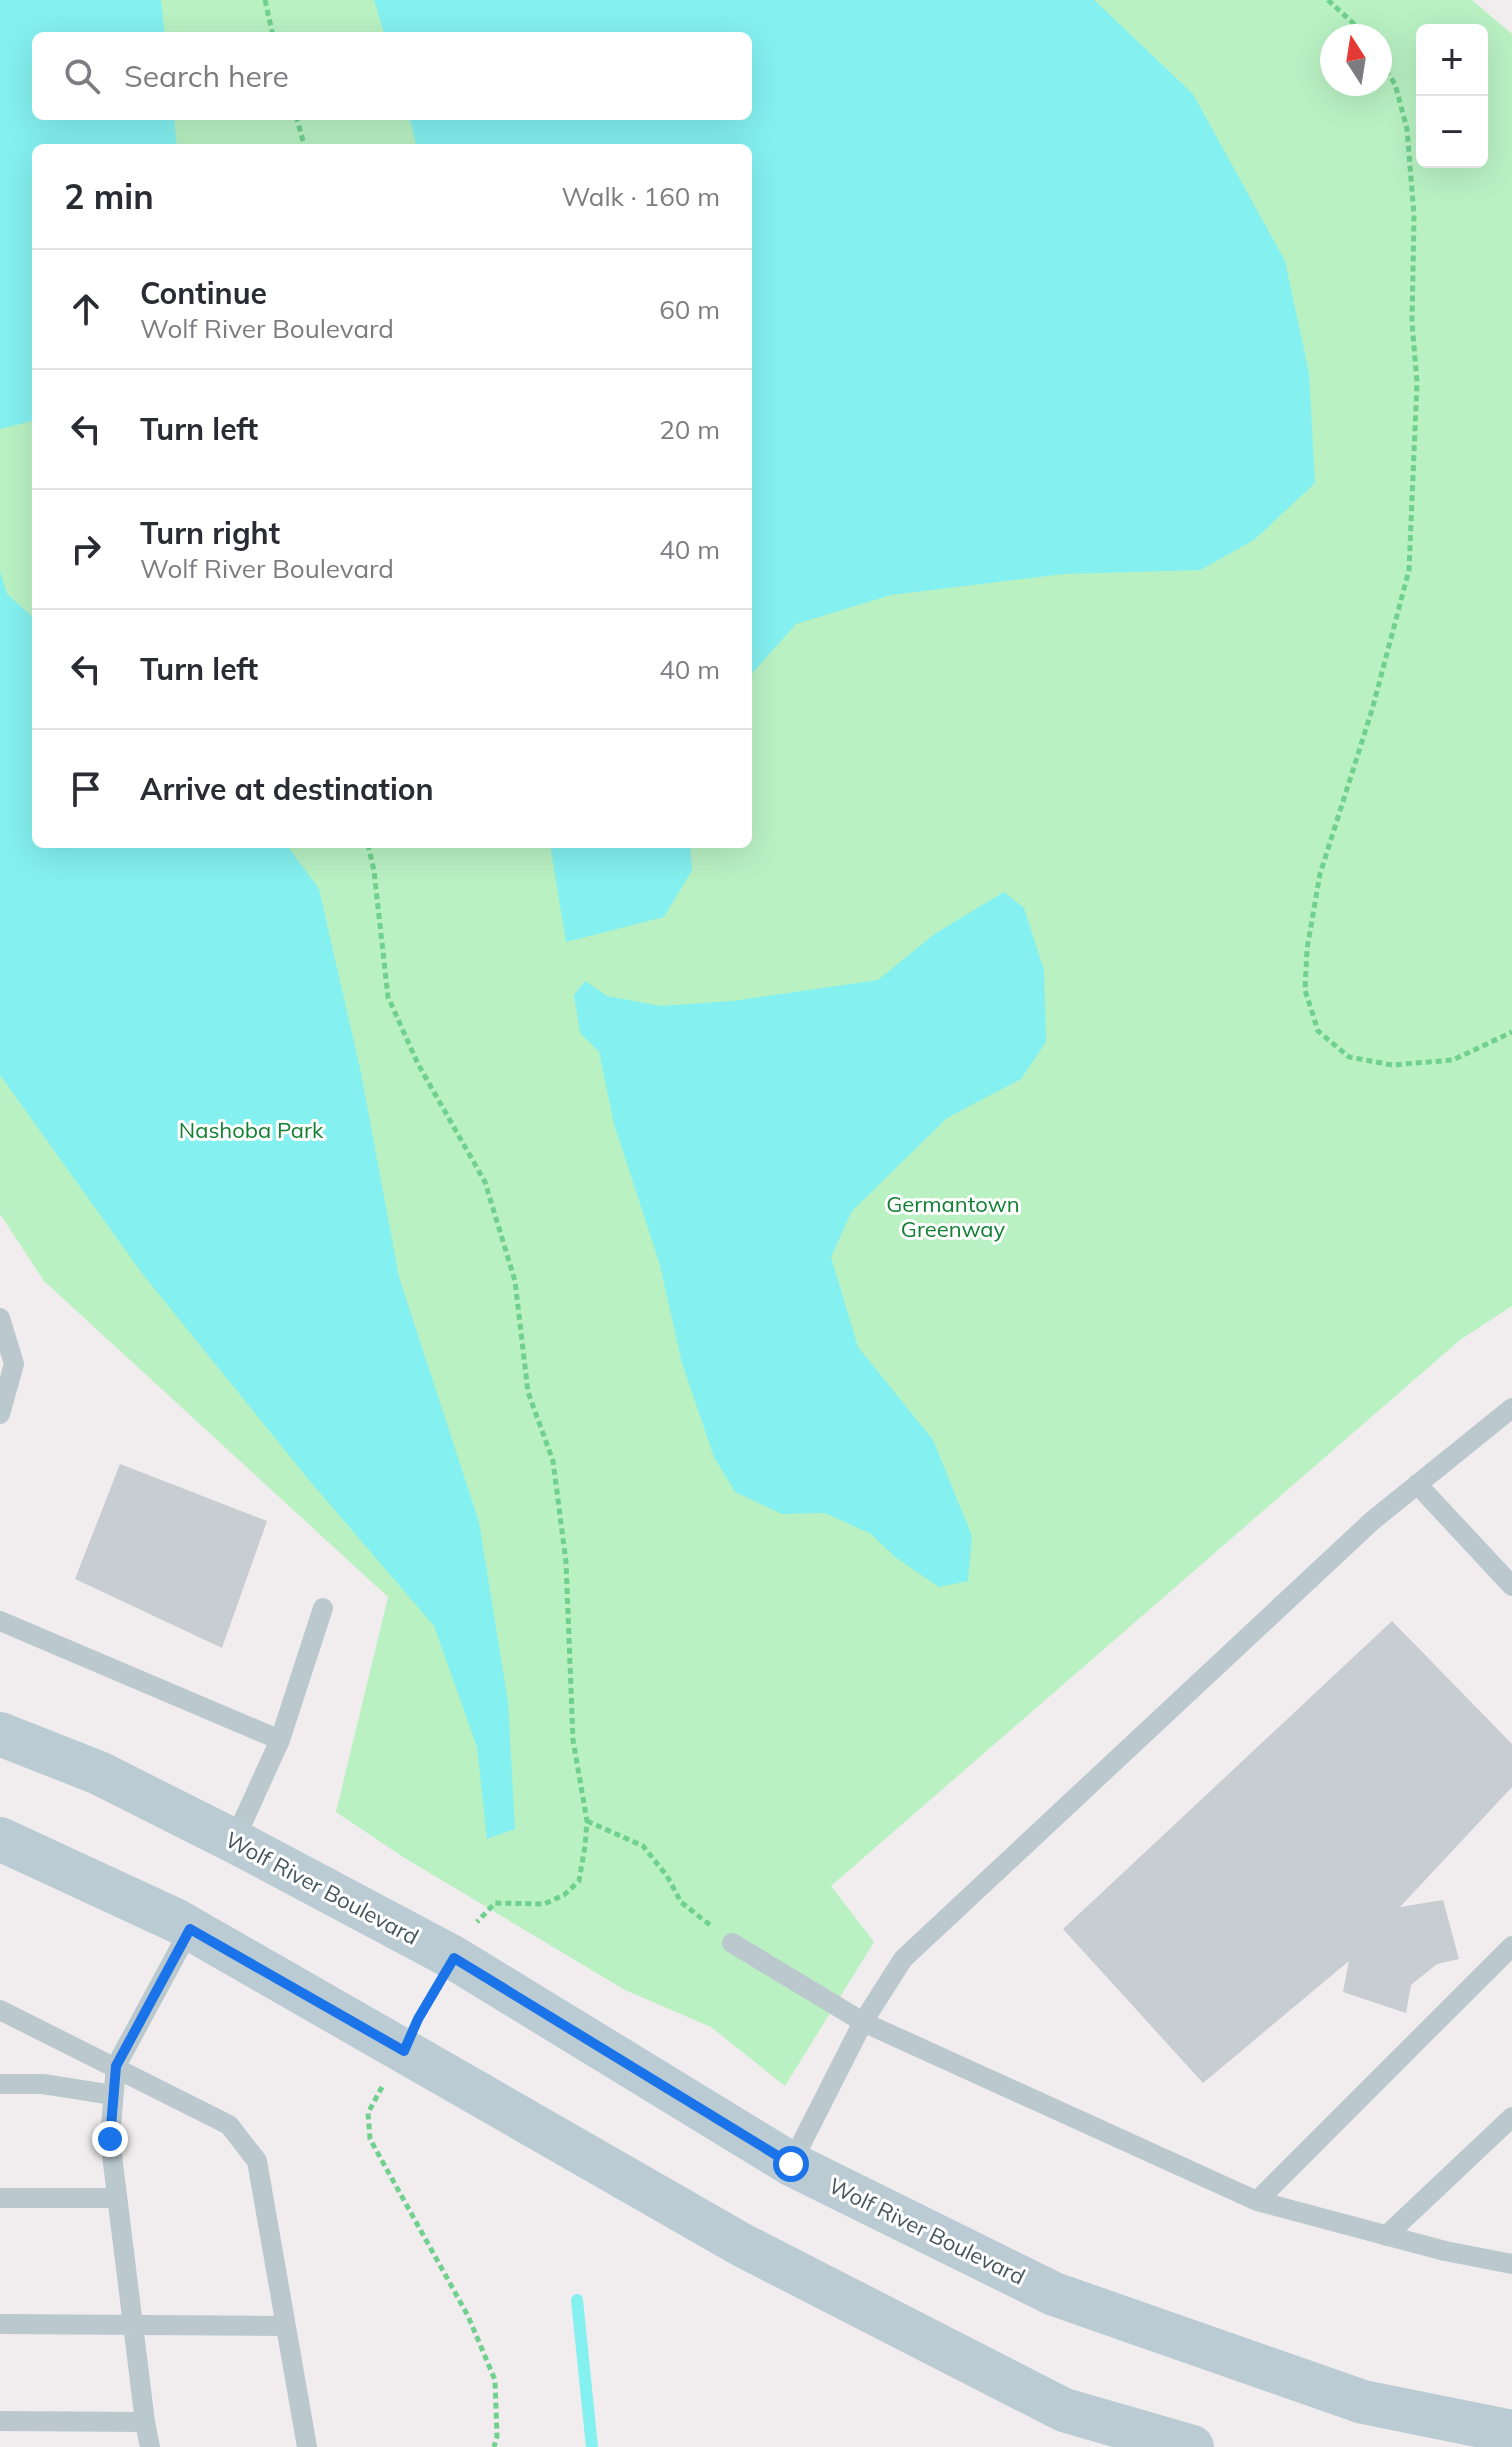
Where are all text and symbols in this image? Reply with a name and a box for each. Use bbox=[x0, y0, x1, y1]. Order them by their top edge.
north arrow bbox=[1320, 24, 1392, 96]
map controls bbox=[1416, 24, 1488, 168]
button: + bbox=[1416, 24, 1488, 96]
search box bbox=[32, 32, 752, 120]
icon: search bbox=[60, 54, 104, 98]
text: Search here bbox=[124, 57, 289, 95]
button: − bbox=[1416, 96, 1488, 168]
text: 2 min bbox=[64, 175, 154, 218]
text: Walk · 160 m bbox=[561, 180, 720, 213]
text: Continue bbox=[140, 274, 267, 312]
icon: ahead bbox=[64, 287, 108, 331]
text: 60 m bbox=[659, 293, 720, 326]
text: Wolf River Boulevard bbox=[140, 312, 394, 345]
icon: left bbox=[64, 407, 108, 451]
text: Turn left bbox=[140, 410, 258, 448]
text: 20 m bbox=[659, 413, 720, 446]
text: Turn right bbox=[140, 514, 280, 552]
icon: right bbox=[64, 527, 108, 571]
text: 40 m bbox=[659, 533, 720, 566]
text: Wolf River Boulevard bbox=[140, 552, 394, 585]
icon: left bbox=[64, 647, 108, 691]
text: Turn left bbox=[140, 650, 258, 688]
text: 40 m bbox=[659, 653, 720, 686]
icon: arrive bbox=[64, 767, 108, 811]
text: Arrive at destination bbox=[140, 770, 434, 808]
park label: Nashoba Park bbox=[179, 1116, 324, 1144]
park label: Germantown Greenway bbox=[886, 1190, 1020, 1243]
street label: Wolf River Boulevard bbox=[221, 1825, 423, 1951]
route end bbox=[92, 2121, 128, 2157]
route start bbox=[773, 2146, 809, 2182]
street label: Wolf River Boulevard bbox=[824, 2171, 1030, 2291]

